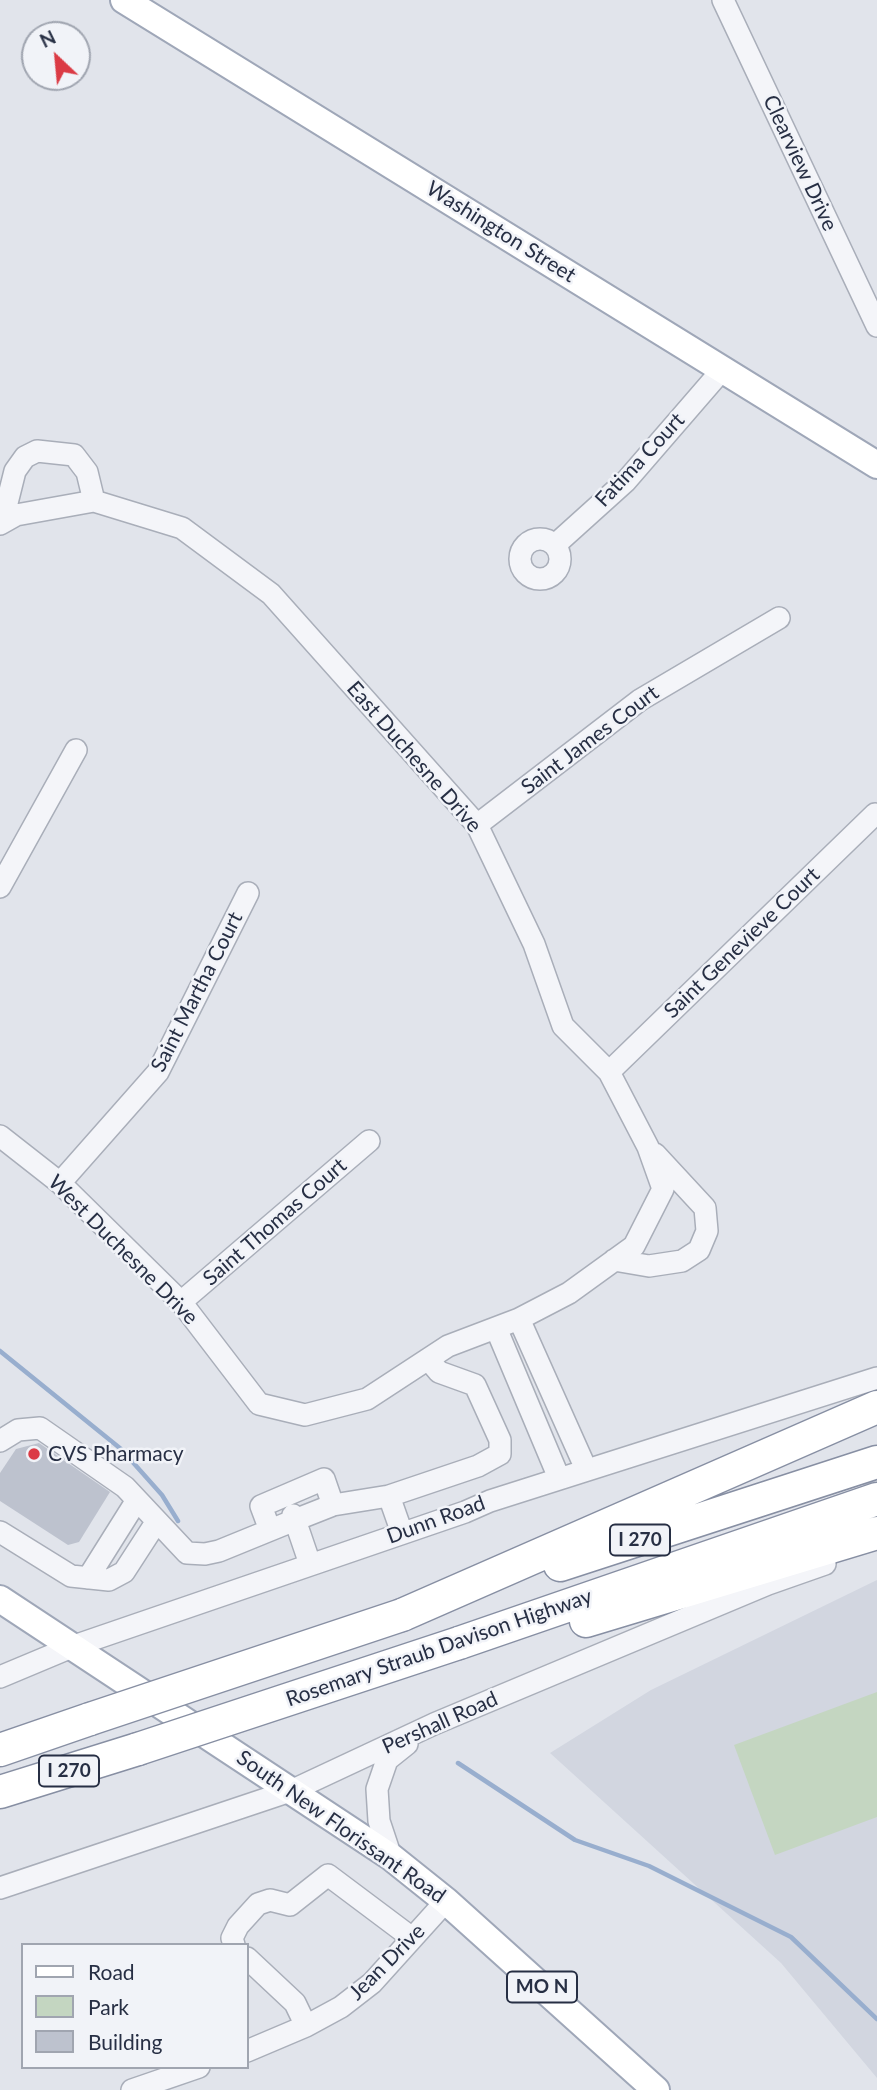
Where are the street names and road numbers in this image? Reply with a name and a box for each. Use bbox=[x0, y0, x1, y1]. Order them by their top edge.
street label: Clearview Drive bbox=[758, 91, 842, 235]
street label: Washington Street bbox=[422, 176, 580, 288]
street label: Fatima Court bbox=[590, 408, 690, 512]
street label: East Duchesne Drive bbox=[341, 676, 487, 838]
street label: Saint James Court bbox=[516, 680, 664, 800]
street label: Saint Genevieve Court bbox=[659, 862, 825, 1024]
street label: Saint Martha Court bbox=[146, 908, 248, 1076]
street label: Saint Thomas Court bbox=[198, 1153, 352, 1291]
street label: West Duchesne Drive bbox=[43, 1170, 203, 1330]
street label: Dunn Road bbox=[383, 1491, 489, 1549]
road number: I 270 bbox=[610, 1524, 670, 1556]
street label: Rosemary Straub Davison Highway bbox=[283, 1584, 595, 1712]
street label: Pershall Road bbox=[378, 1686, 502, 1760]
street label: South New Florissant Road bbox=[232, 1745, 450, 1909]
road number: I 270 bbox=[39, 1756, 99, 1786]
street label: Jean Drive bbox=[344, 1919, 430, 2005]
road number: MO N bbox=[507, 1971, 577, 2002]

